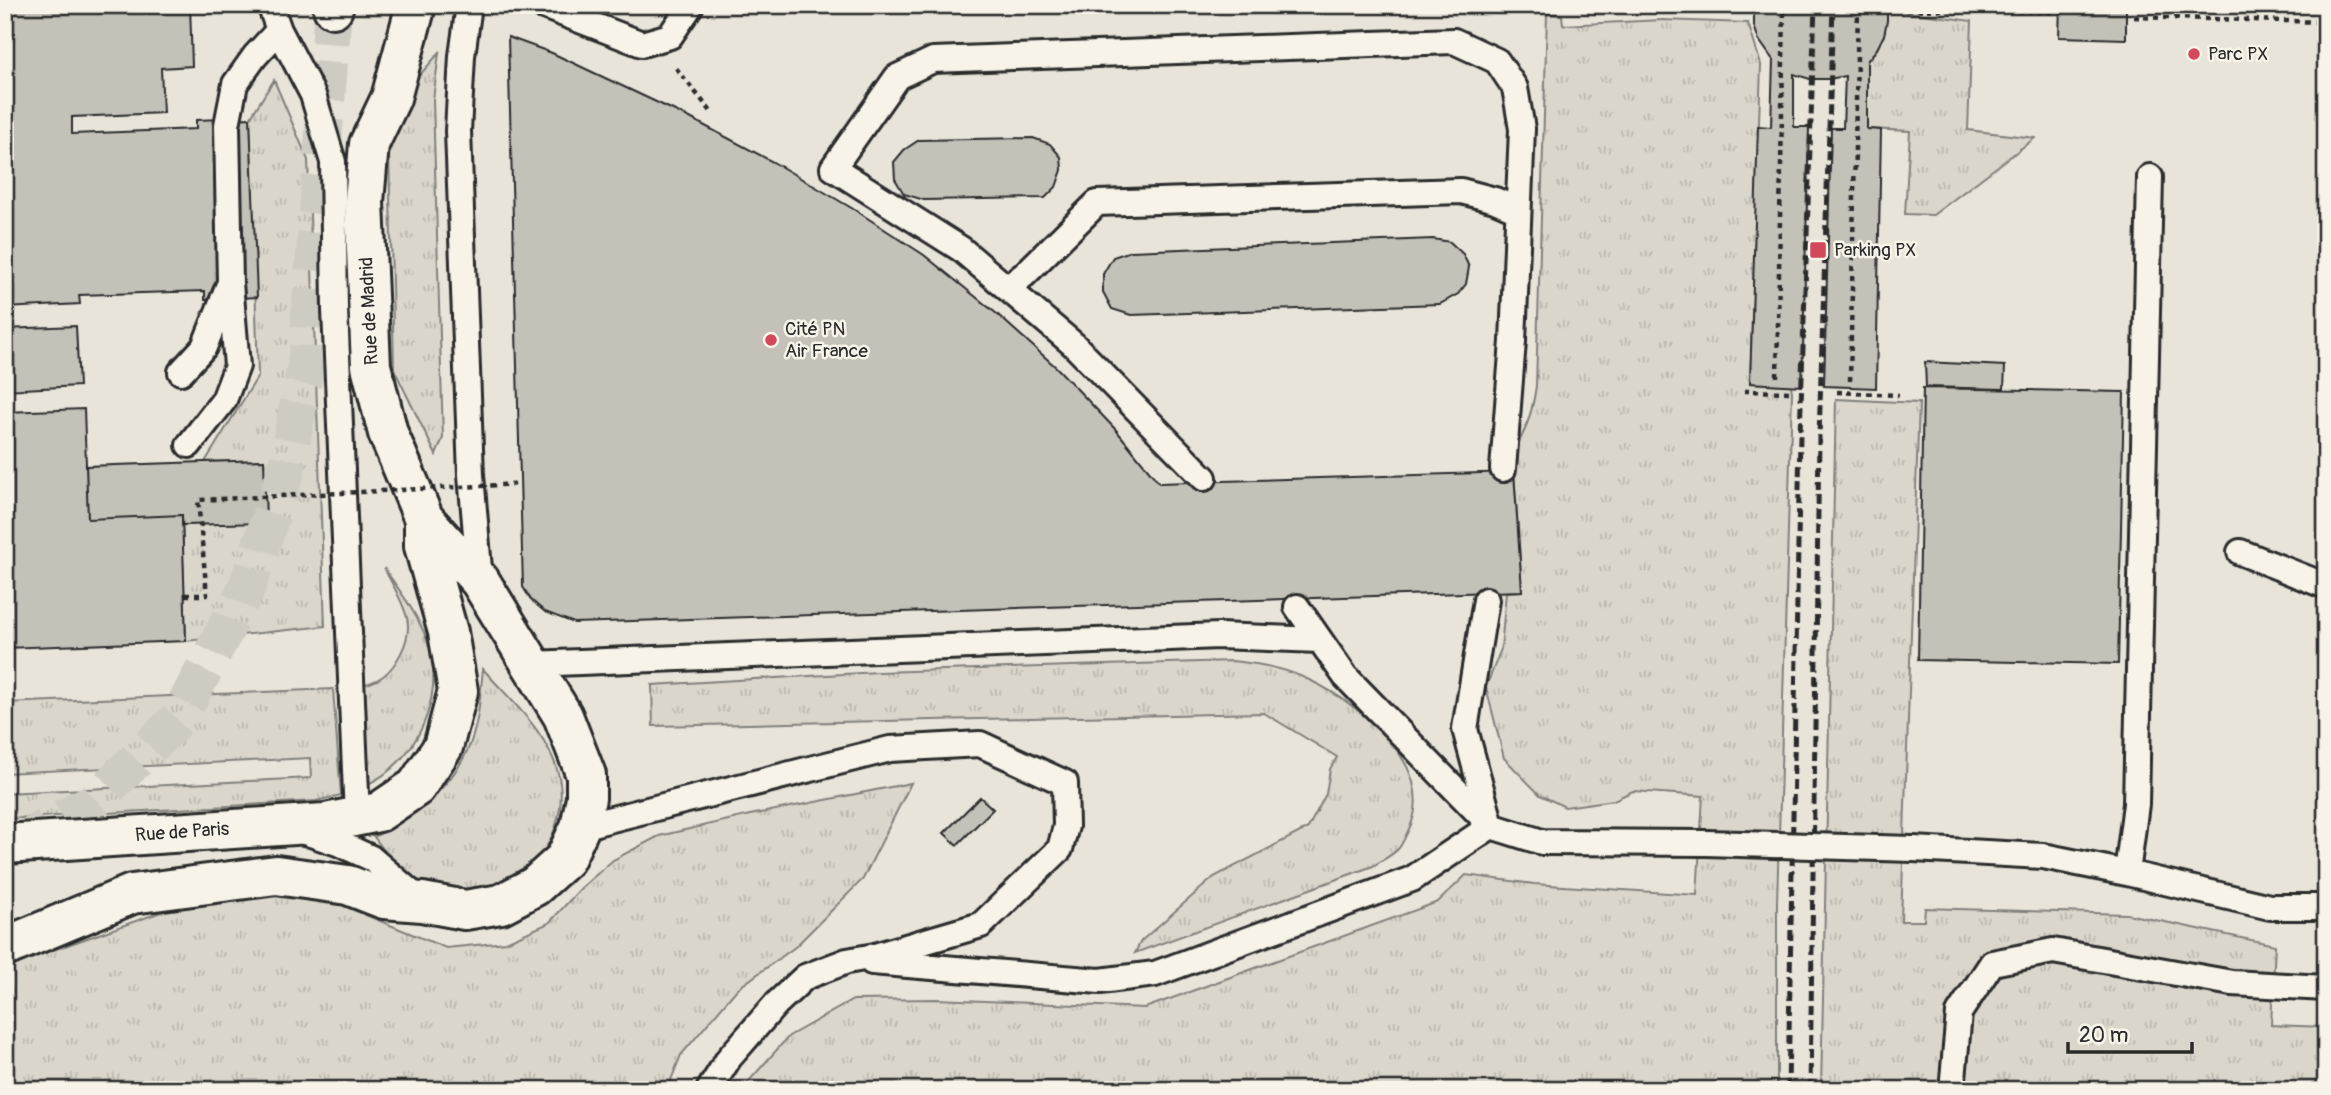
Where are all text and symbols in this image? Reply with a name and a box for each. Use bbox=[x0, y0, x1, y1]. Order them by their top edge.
place label: Parc PX bbox=[2208, 42, 2268, 66]
marker: Parc PX bbox=[2186, 46, 2202, 62]
place label: Parking PX bbox=[1834, 238, 1916, 262]
marker: Parking PX bbox=[1808, 240, 1828, 260]
street label: Rue de Madrid bbox=[354, 256, 384, 366]
place label: Cité PN Air France bbox=[785, 317, 869, 363]
marker: Cité PN Air France bbox=[763, 332, 779, 348]
street label: Rue de Paris bbox=[134, 817, 230, 847]
scale bar bbox=[2068, 1011, 2193, 1055]
text: 20 m bbox=[2079, 1022, 2128, 1049]

